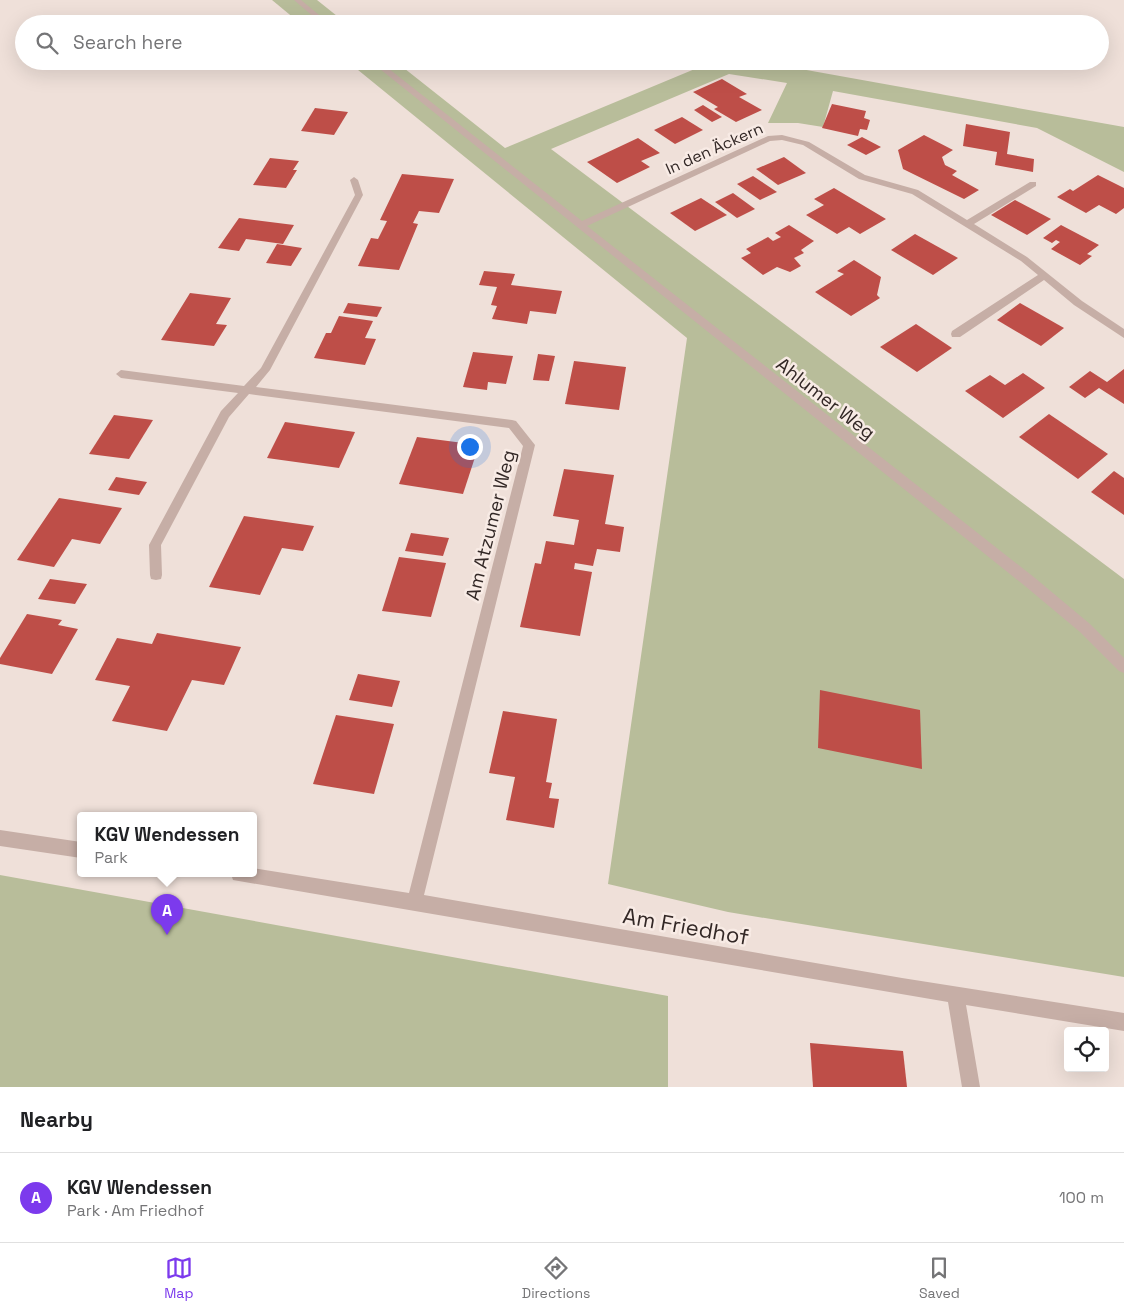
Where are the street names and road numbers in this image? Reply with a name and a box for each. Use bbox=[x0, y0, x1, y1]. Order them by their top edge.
street label: In den Äckern bbox=[662, 118, 766, 179]
street label: Ahlumer Weg bbox=[771, 352, 880, 445]
street label: Am Atzumer Weg bbox=[460, 447, 521, 603]
street label: Am Friedhof bbox=[621, 901, 752, 951]

